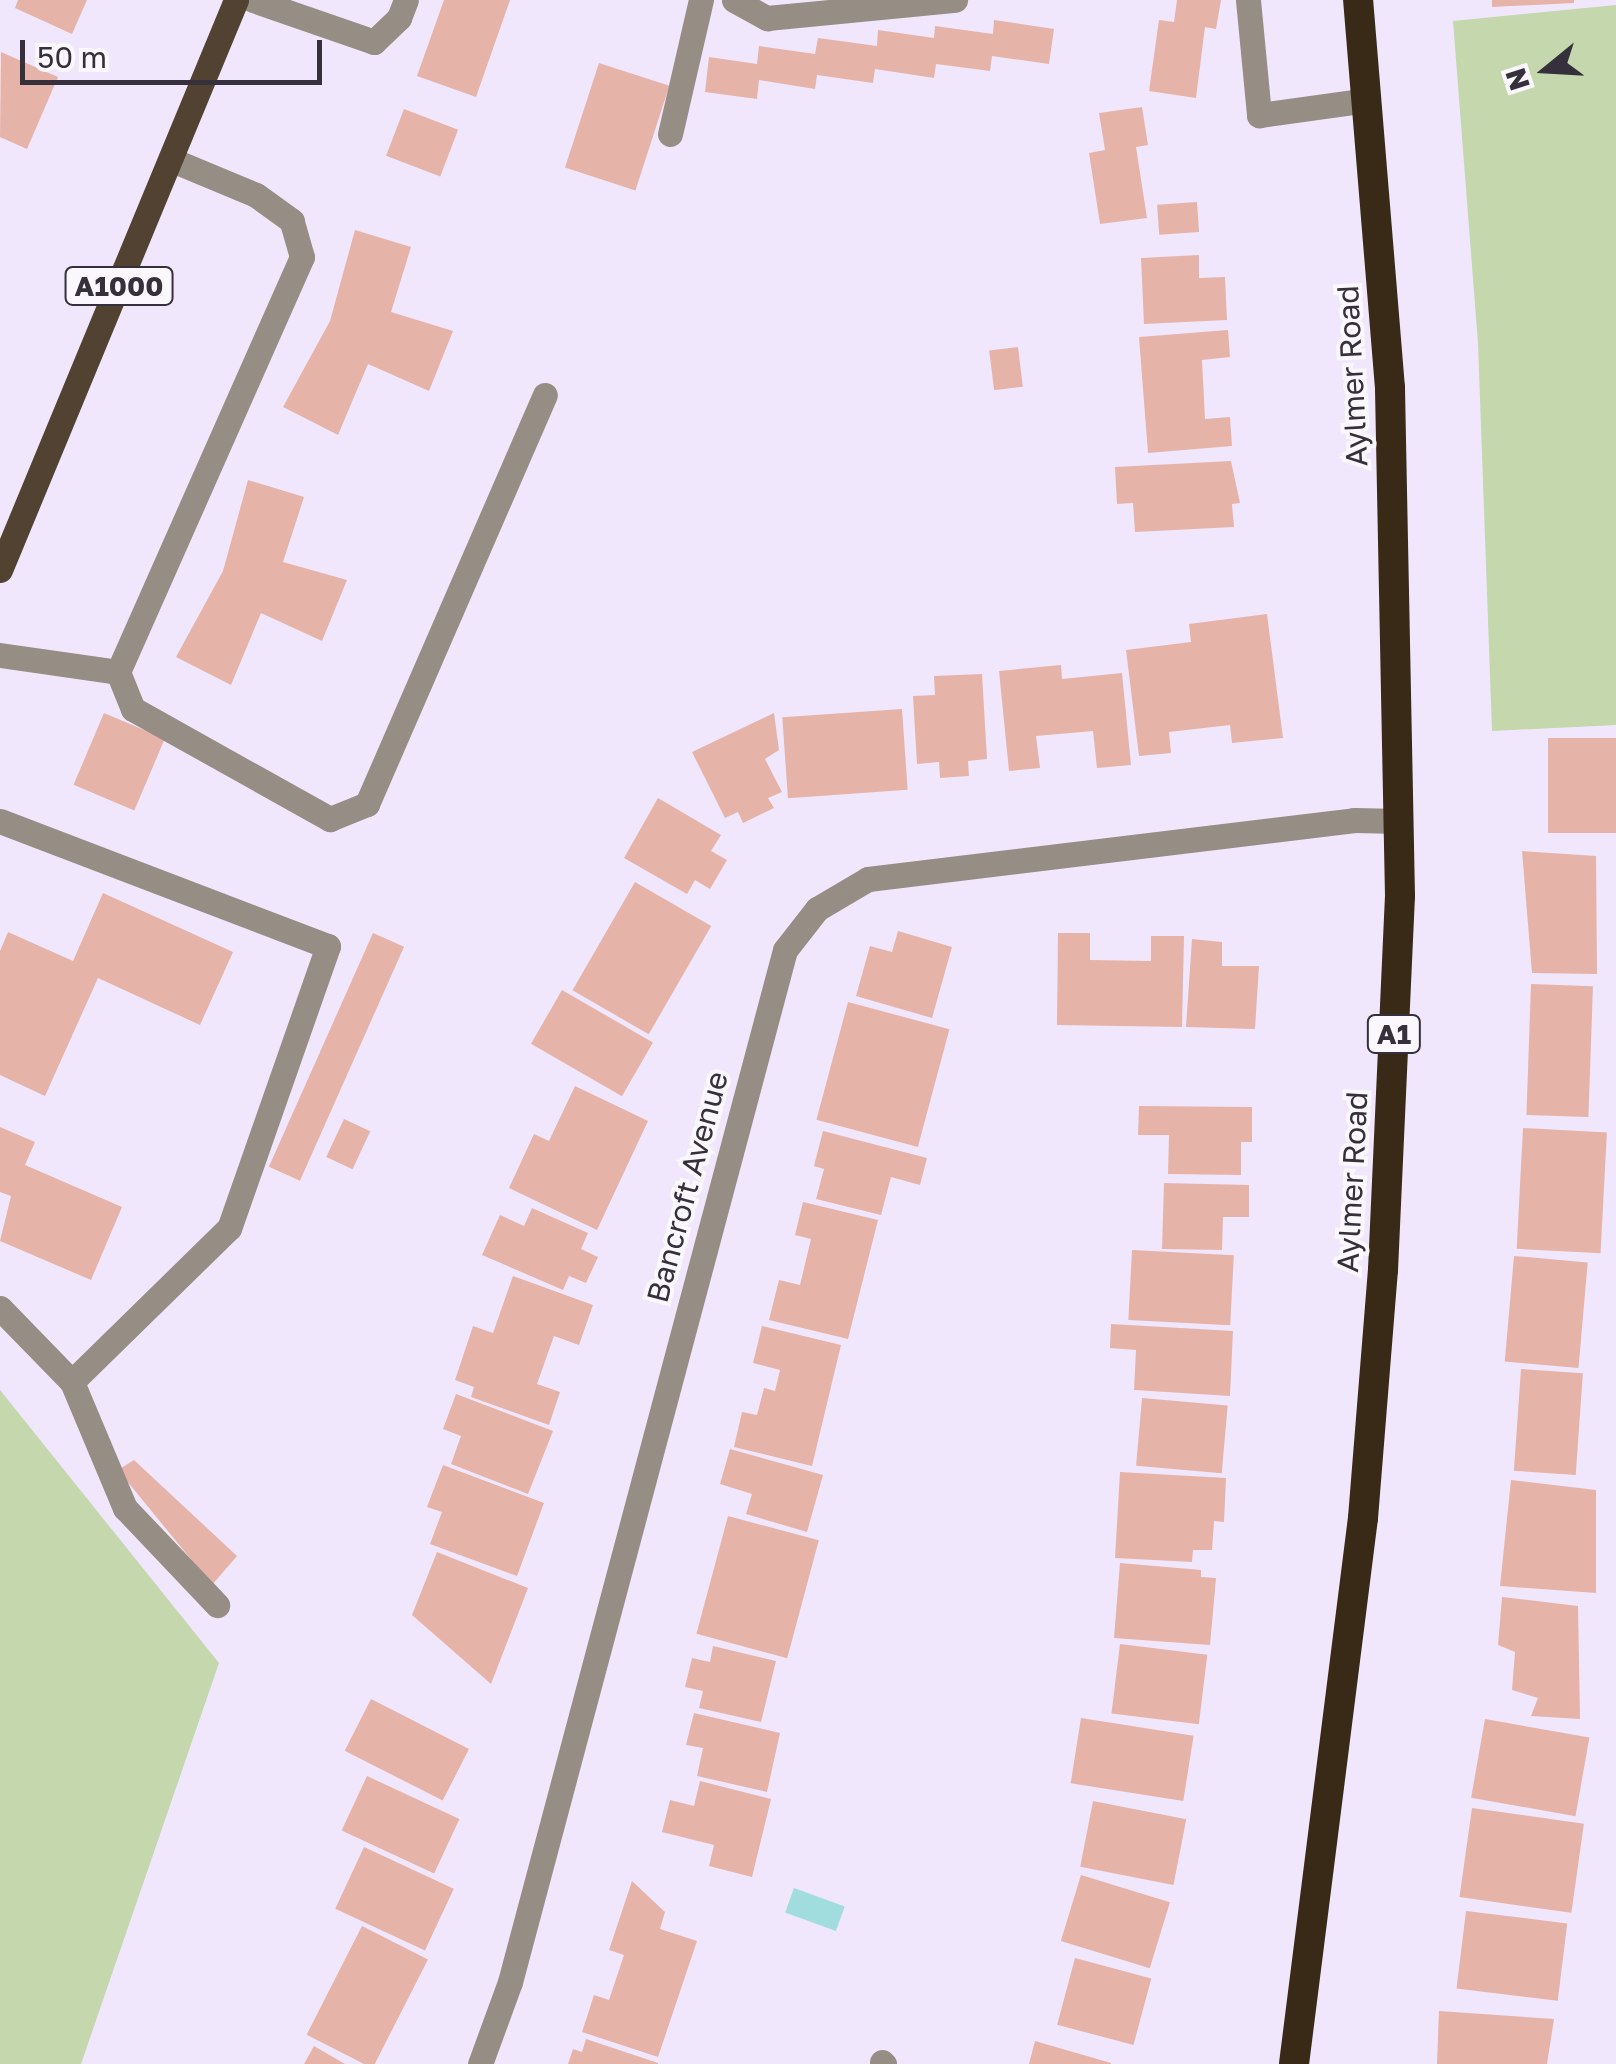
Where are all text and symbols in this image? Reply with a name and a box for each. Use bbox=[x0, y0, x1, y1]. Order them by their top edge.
scale bar bbox=[25, 20, 328, 82]
north arrow bbox=[1496, 20, 1596, 120]
text: 50 m bbox=[37, 39, 107, 75]
text: N bbox=[1498, 64, 1536, 95]
road number: A1000 bbox=[64, 263, 174, 309]
street label: Aylmer Road bbox=[1329, 285, 1375, 467]
road number: A1 bbox=[1366, 1011, 1422, 1057]
street label: Bancroft Avenue bbox=[639, 1068, 735, 1306]
street label: Aylmer Road bbox=[1329, 1091, 1375, 1273]

